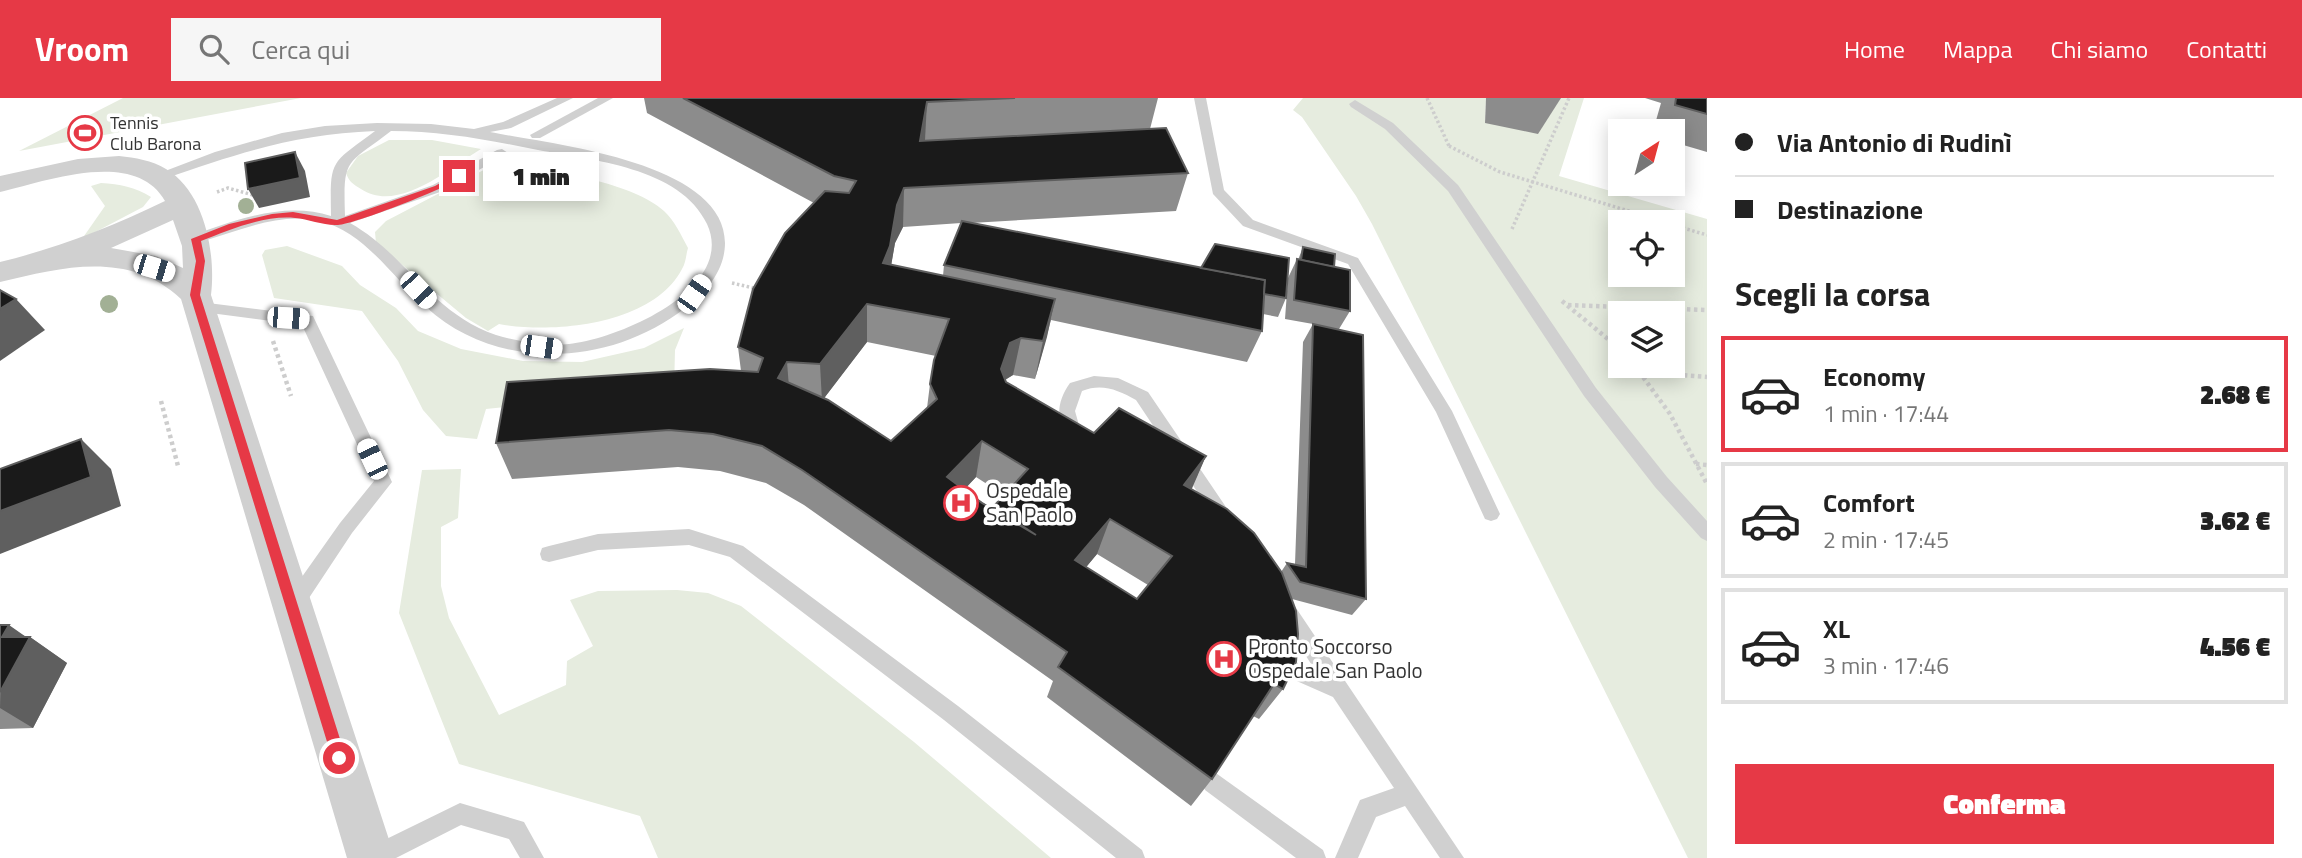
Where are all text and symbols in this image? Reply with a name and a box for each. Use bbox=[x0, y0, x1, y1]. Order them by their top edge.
search box bbox=[171, 18, 661, 81]
text: Vroom bbox=[35, 24, 129, 74]
icon: search bbox=[195, 30, 233, 68]
text: Cerca qui bbox=[251, 30, 350, 69]
text: Home bbox=[1844, 31, 1905, 67]
text: Mappa bbox=[1943, 31, 2012, 67]
text: Chi siamo bbox=[2050, 31, 2148, 67]
text: Contatti bbox=[2186, 31, 2267, 67]
place label: Tennis Club Barona bbox=[110, 109, 201, 157]
sports icon: Tennis Club Barona bbox=[66, 114, 104, 152]
north arrow bbox=[1608, 119, 1685, 196]
map controls bbox=[1608, 119, 1685, 378]
text: Via Antonio di Rudinì bbox=[1777, 123, 2012, 162]
callout: 1 min bbox=[484, 152, 599, 200]
text: 1 min bbox=[512, 159, 570, 194]
route end bbox=[443, 160, 475, 192]
text: Destinazione bbox=[1777, 190, 1923, 229]
button: locate bbox=[1608, 210, 1685, 287]
car bbox=[131, 252, 178, 284]
car bbox=[396, 267, 441, 313]
text: Scegli la corsa bbox=[1735, 270, 1930, 318]
car bbox=[674, 271, 715, 317]
button: layers bbox=[1608, 301, 1685, 378]
car bbox=[267, 306, 310, 330]
car bbox=[519, 334, 564, 360]
text: Economy bbox=[1823, 357, 1925, 396]
icon: car bbox=[1739, 363, 1802, 426]
text: 2.68 € bbox=[2200, 375, 2270, 414]
text: 1 min · 17:44 bbox=[1823, 396, 1949, 431]
car bbox=[354, 436, 391, 482]
place label: Ospedale San Paolo bbox=[986, 474, 1074, 530]
text: Comfort bbox=[1823, 483, 1915, 522]
hospital icon: Ospedale San Paolo bbox=[942, 484, 980, 522]
icon: car bbox=[1739, 489, 1802, 552]
text: 3.62 € bbox=[2200, 501, 2270, 540]
text: 2 min · 17:45 bbox=[1823, 522, 1949, 557]
text: XL bbox=[1823, 609, 1850, 648]
icon: car bbox=[1739, 615, 1802, 678]
text: 4.56 € bbox=[2200, 627, 2270, 666]
place label: Pronto Soccorso Ospedale San Paolo bbox=[1248, 630, 1423, 686]
hospital icon: Pronto Soccorso Ospedale San Paolo bbox=[1205, 640, 1243, 678]
text: 3 min · 17:46 bbox=[1823, 648, 1949, 683]
route start bbox=[323, 742, 355, 774]
button: Conferma bbox=[1735, 764, 2274, 844]

